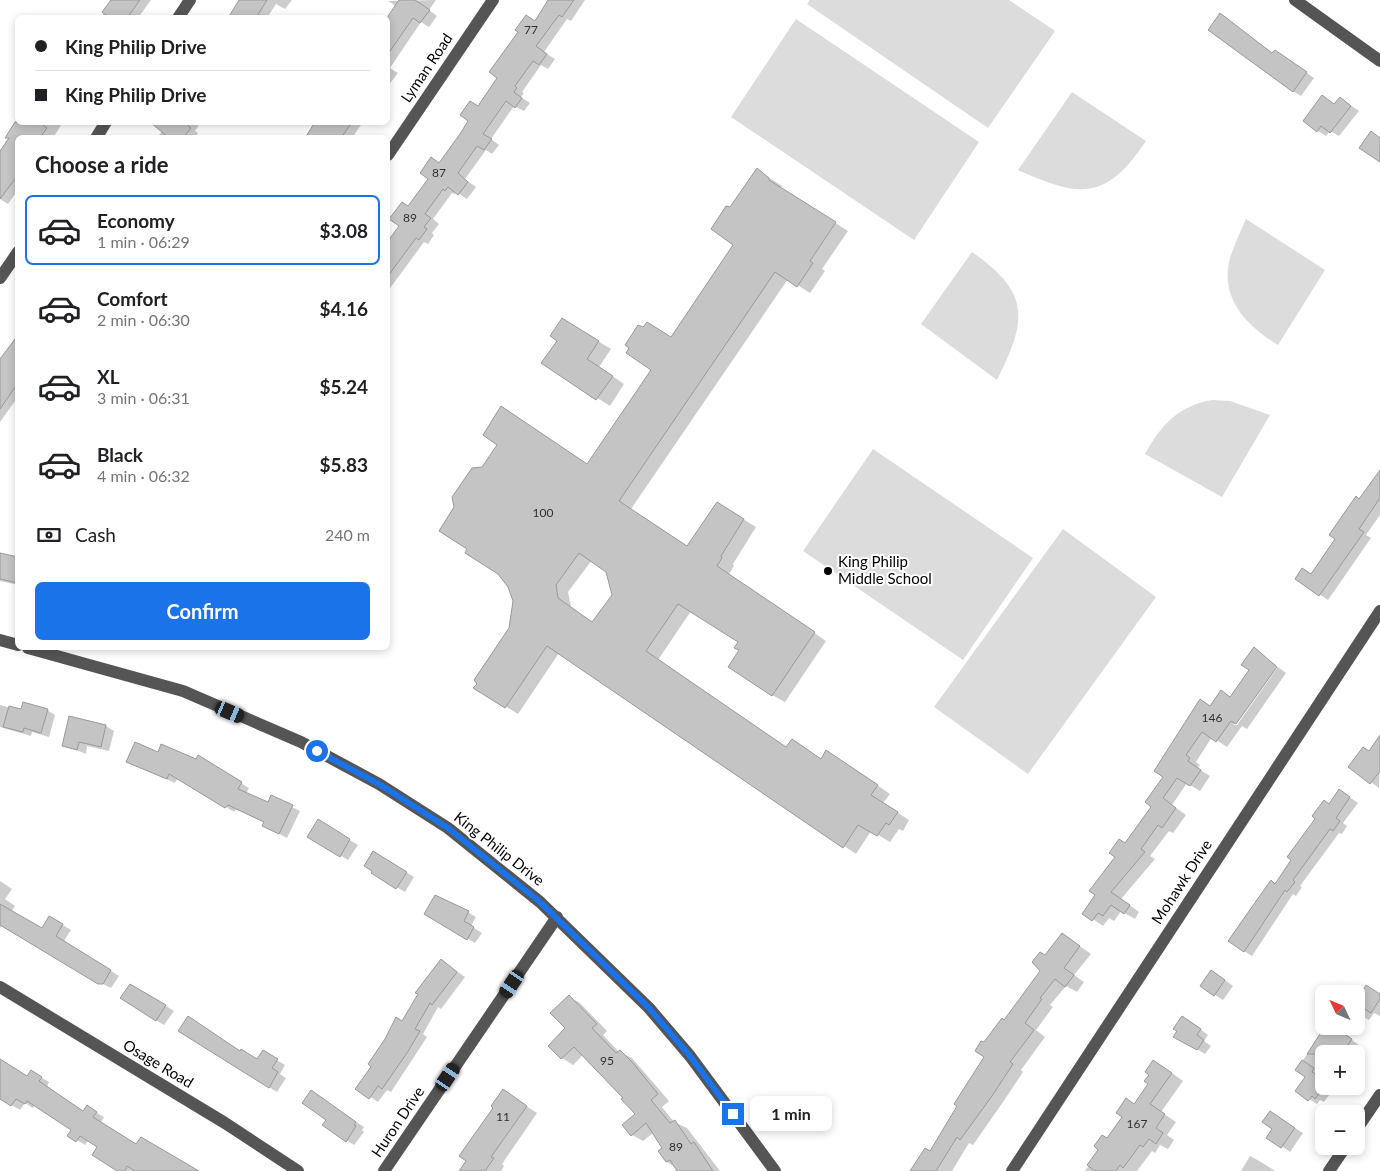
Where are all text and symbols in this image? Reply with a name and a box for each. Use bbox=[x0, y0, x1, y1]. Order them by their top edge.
house number: 77 bbox=[524, 22, 538, 37]
street label: Lyman Road bbox=[397, 30, 456, 105]
text: King Philip Drive bbox=[65, 35, 207, 58]
text: King Philip Drive bbox=[65, 83, 207, 106]
text: Choose a ride bbox=[35, 151, 169, 178]
house number: 87 bbox=[432, 165, 446, 180]
icon: car bbox=[37, 208, 82, 253]
text: Economy bbox=[97, 209, 175, 232]
house number: 89 bbox=[403, 210, 417, 225]
text: $3.08 bbox=[319, 219, 368, 242]
text: 1 min · 06:29 bbox=[97, 232, 190, 251]
icon: car bbox=[37, 286, 82, 331]
text: Comfort bbox=[97, 287, 168, 310]
text: $4.16 bbox=[319, 297, 368, 320]
text: 2 min · 06:30 bbox=[97, 310, 190, 329]
icon: car bbox=[37, 364, 82, 409]
text: XL bbox=[97, 365, 120, 388]
text: $5.24 bbox=[319, 375, 368, 398]
text: 3 min · 06:31 bbox=[97, 388, 190, 407]
icon: car bbox=[37, 442, 82, 487]
text: Black bbox=[97, 443, 143, 466]
text: $5.83 bbox=[319, 453, 368, 476]
text: 4 min · 06:32 bbox=[97, 466, 190, 485]
house number: 100 bbox=[533, 505, 553, 520]
icon: cash bbox=[35, 521, 63, 549]
text: Cash bbox=[75, 523, 116, 546]
text: 240 m bbox=[325, 525, 370, 544]
place label: King Philip Middle School bbox=[838, 552, 932, 587]
marker: King Philip Middle School bbox=[822, 565, 834, 577]
button: Confirm bbox=[35, 582, 370, 640]
car bbox=[213, 699, 246, 725]
house number: 146 bbox=[1202, 710, 1222, 725]
route start bbox=[306, 740, 328, 762]
street label: King Philip Drive bbox=[451, 807, 548, 889]
street label: Mohawk Drive bbox=[1147, 836, 1215, 927]
car bbox=[497, 967, 526, 1001]
north arrow bbox=[1315, 985, 1365, 1035]
map controls bbox=[1315, 985, 1365, 1155]
street label: Osage Road bbox=[120, 1035, 197, 1091]
button: + bbox=[1315, 1045, 1365, 1095]
house number: 95 bbox=[600, 1053, 614, 1068]
car bbox=[433, 1060, 462, 1094]
street label: Huron Drive bbox=[367, 1083, 427, 1160]
callout: 1 min bbox=[750, 1096, 833, 1132]
route end bbox=[722, 1103, 744, 1125]
text: 1 min bbox=[771, 1104, 811, 1123]
button: − bbox=[1315, 1105, 1365, 1155]
house number: 11 bbox=[496, 1109, 510, 1124]
house number: 167 bbox=[1127, 1116, 1147, 1131]
house number: 89 bbox=[669, 1139, 683, 1154]

